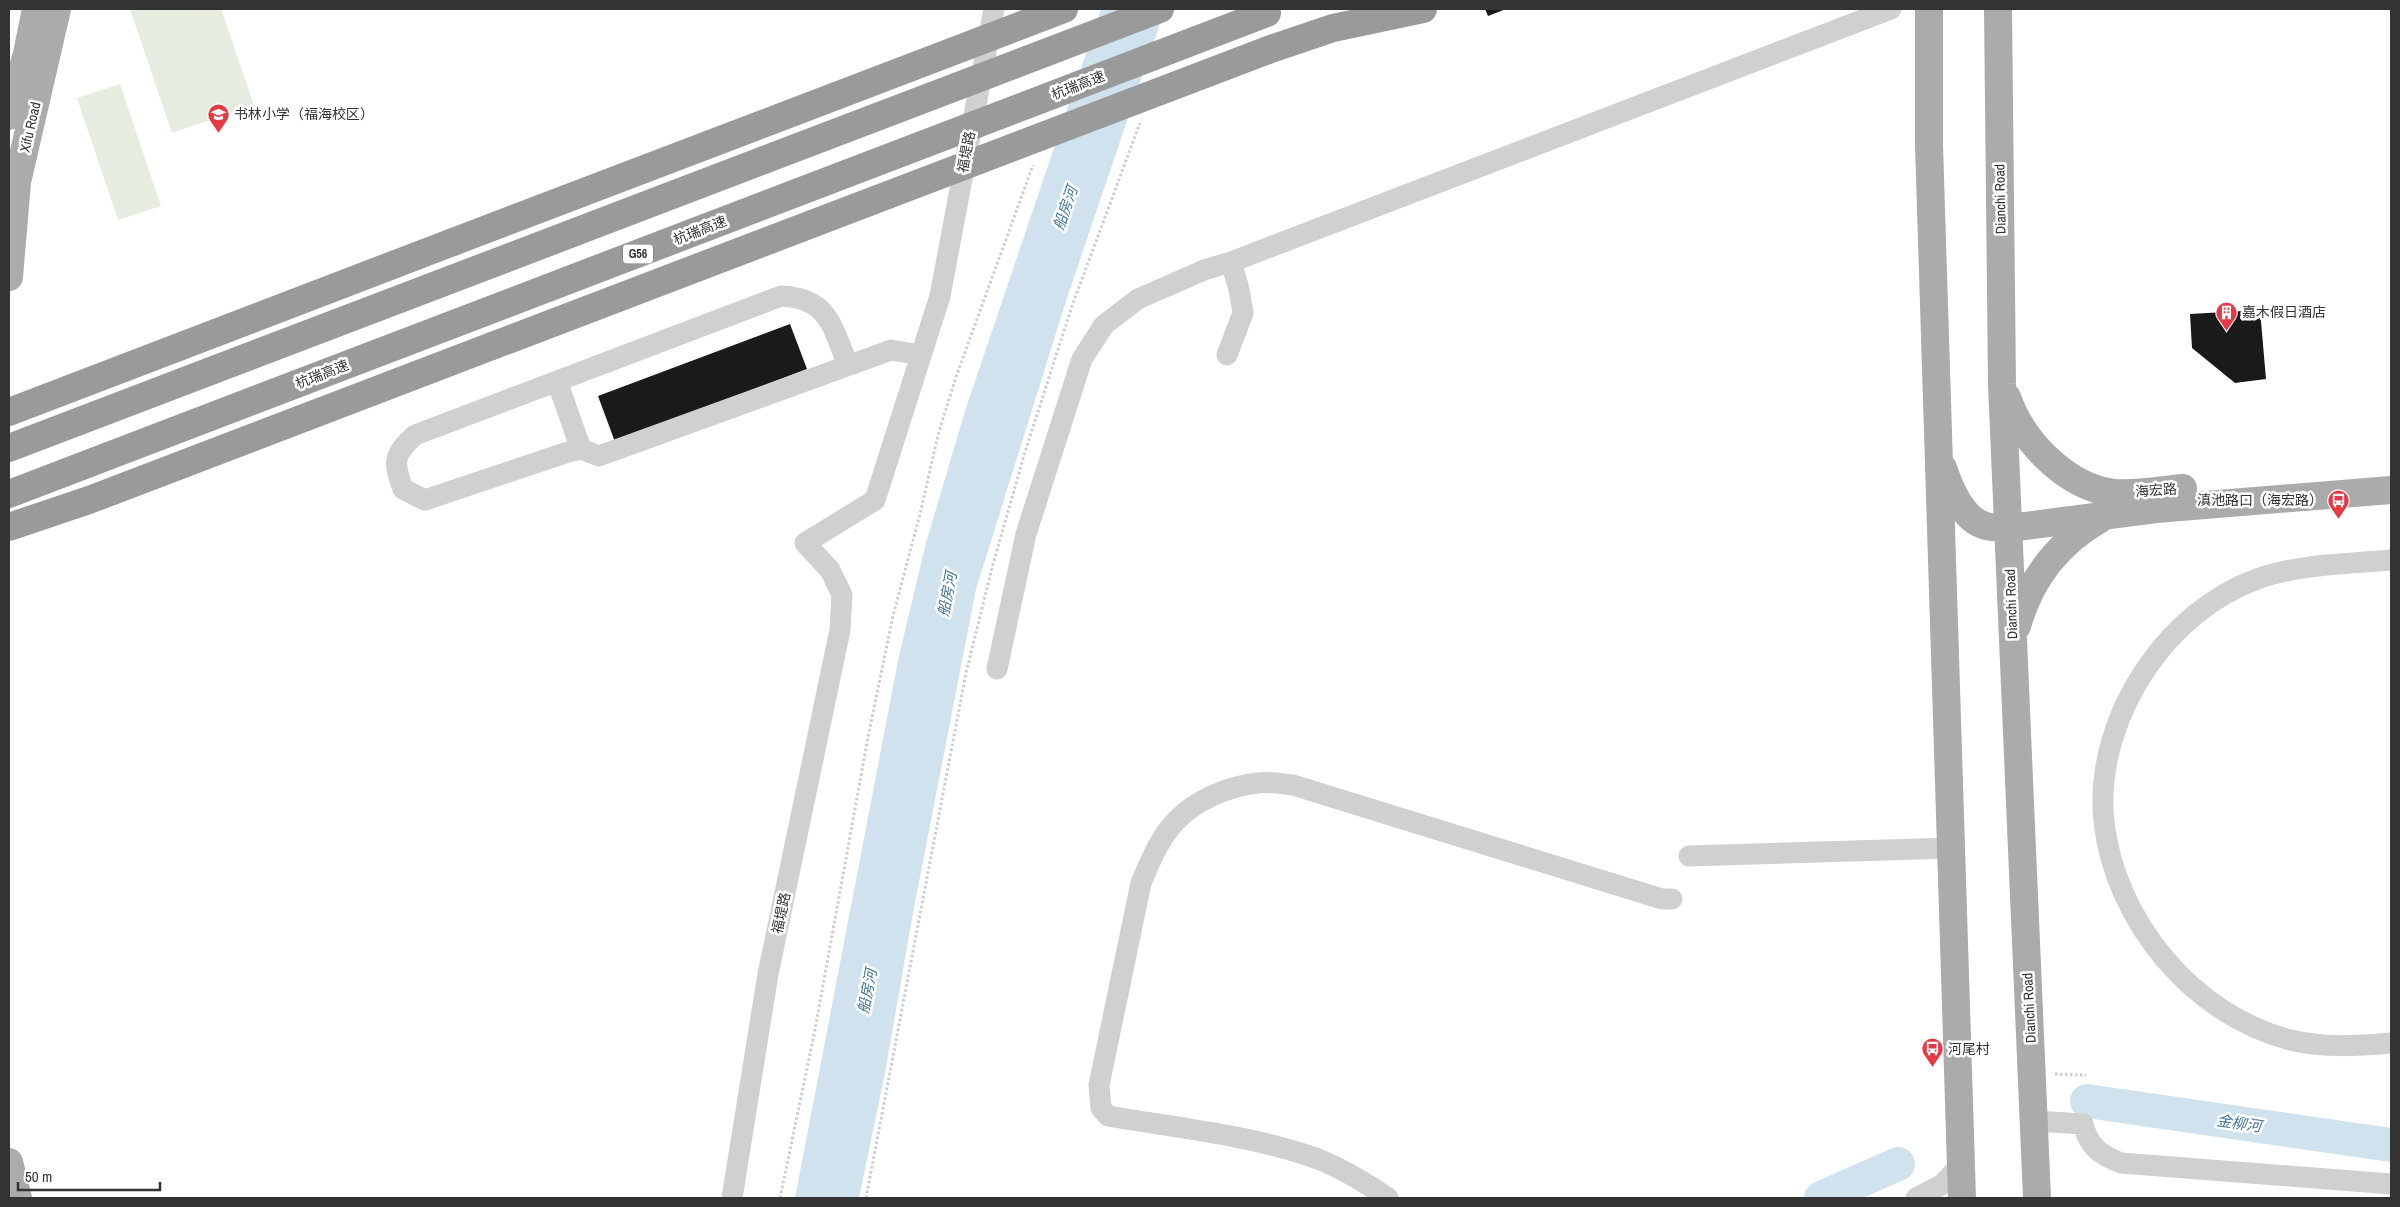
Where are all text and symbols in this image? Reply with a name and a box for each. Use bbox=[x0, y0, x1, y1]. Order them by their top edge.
street label: 杭瑞高速 bbox=[1049, 67, 1107, 103]
street label: Xifu Road bbox=[15, 100, 45, 154]
school or university icon: 书林小学（福海校区） bbox=[206, 102, 230, 133]
place label: 书林小学（福海校区） bbox=[234, 105, 374, 123]
street label: 福堤路 bbox=[953, 130, 979, 174]
street label: Dianchi Road bbox=[1990, 164, 2010, 234]
water label: 船房河 bbox=[1048, 180, 1083, 233]
street label: 杭瑞高速 bbox=[671, 212, 729, 248]
road number: G56 bbox=[623, 244, 653, 264]
building icon: 嘉木假日酒店 bbox=[2214, 300, 2238, 331]
place label: 嘉木假日酒店 bbox=[2242, 303, 2326, 321]
street label: 杭瑞高速 bbox=[293, 356, 351, 392]
street label: 海宏路 bbox=[2134, 480, 2178, 500]
bus stop icon: 滇池路口（海宏路） bbox=[2327, 488, 2351, 519]
place label: 滇池路口（海宏路） bbox=[2197, 491, 2323, 509]
water label: 船房河 bbox=[932, 567, 962, 618]
street label: Dianchi Road bbox=[2001, 569, 2021, 639]
street label: 福堤路 bbox=[768, 891, 794, 935]
water label: 船房河 bbox=[852, 964, 882, 1015]
street label: Dianchi Road bbox=[2018, 972, 2040, 1044]
bus stop icon: 河尾村 bbox=[1920, 1037, 1944, 1068]
place label: 河尾村 bbox=[1948, 1040, 1990, 1058]
water label: 金柳河 bbox=[2215, 1109, 2266, 1137]
scale bar bbox=[18, 1160, 160, 1192]
text: 50 m bbox=[25, 1166, 52, 1187]

